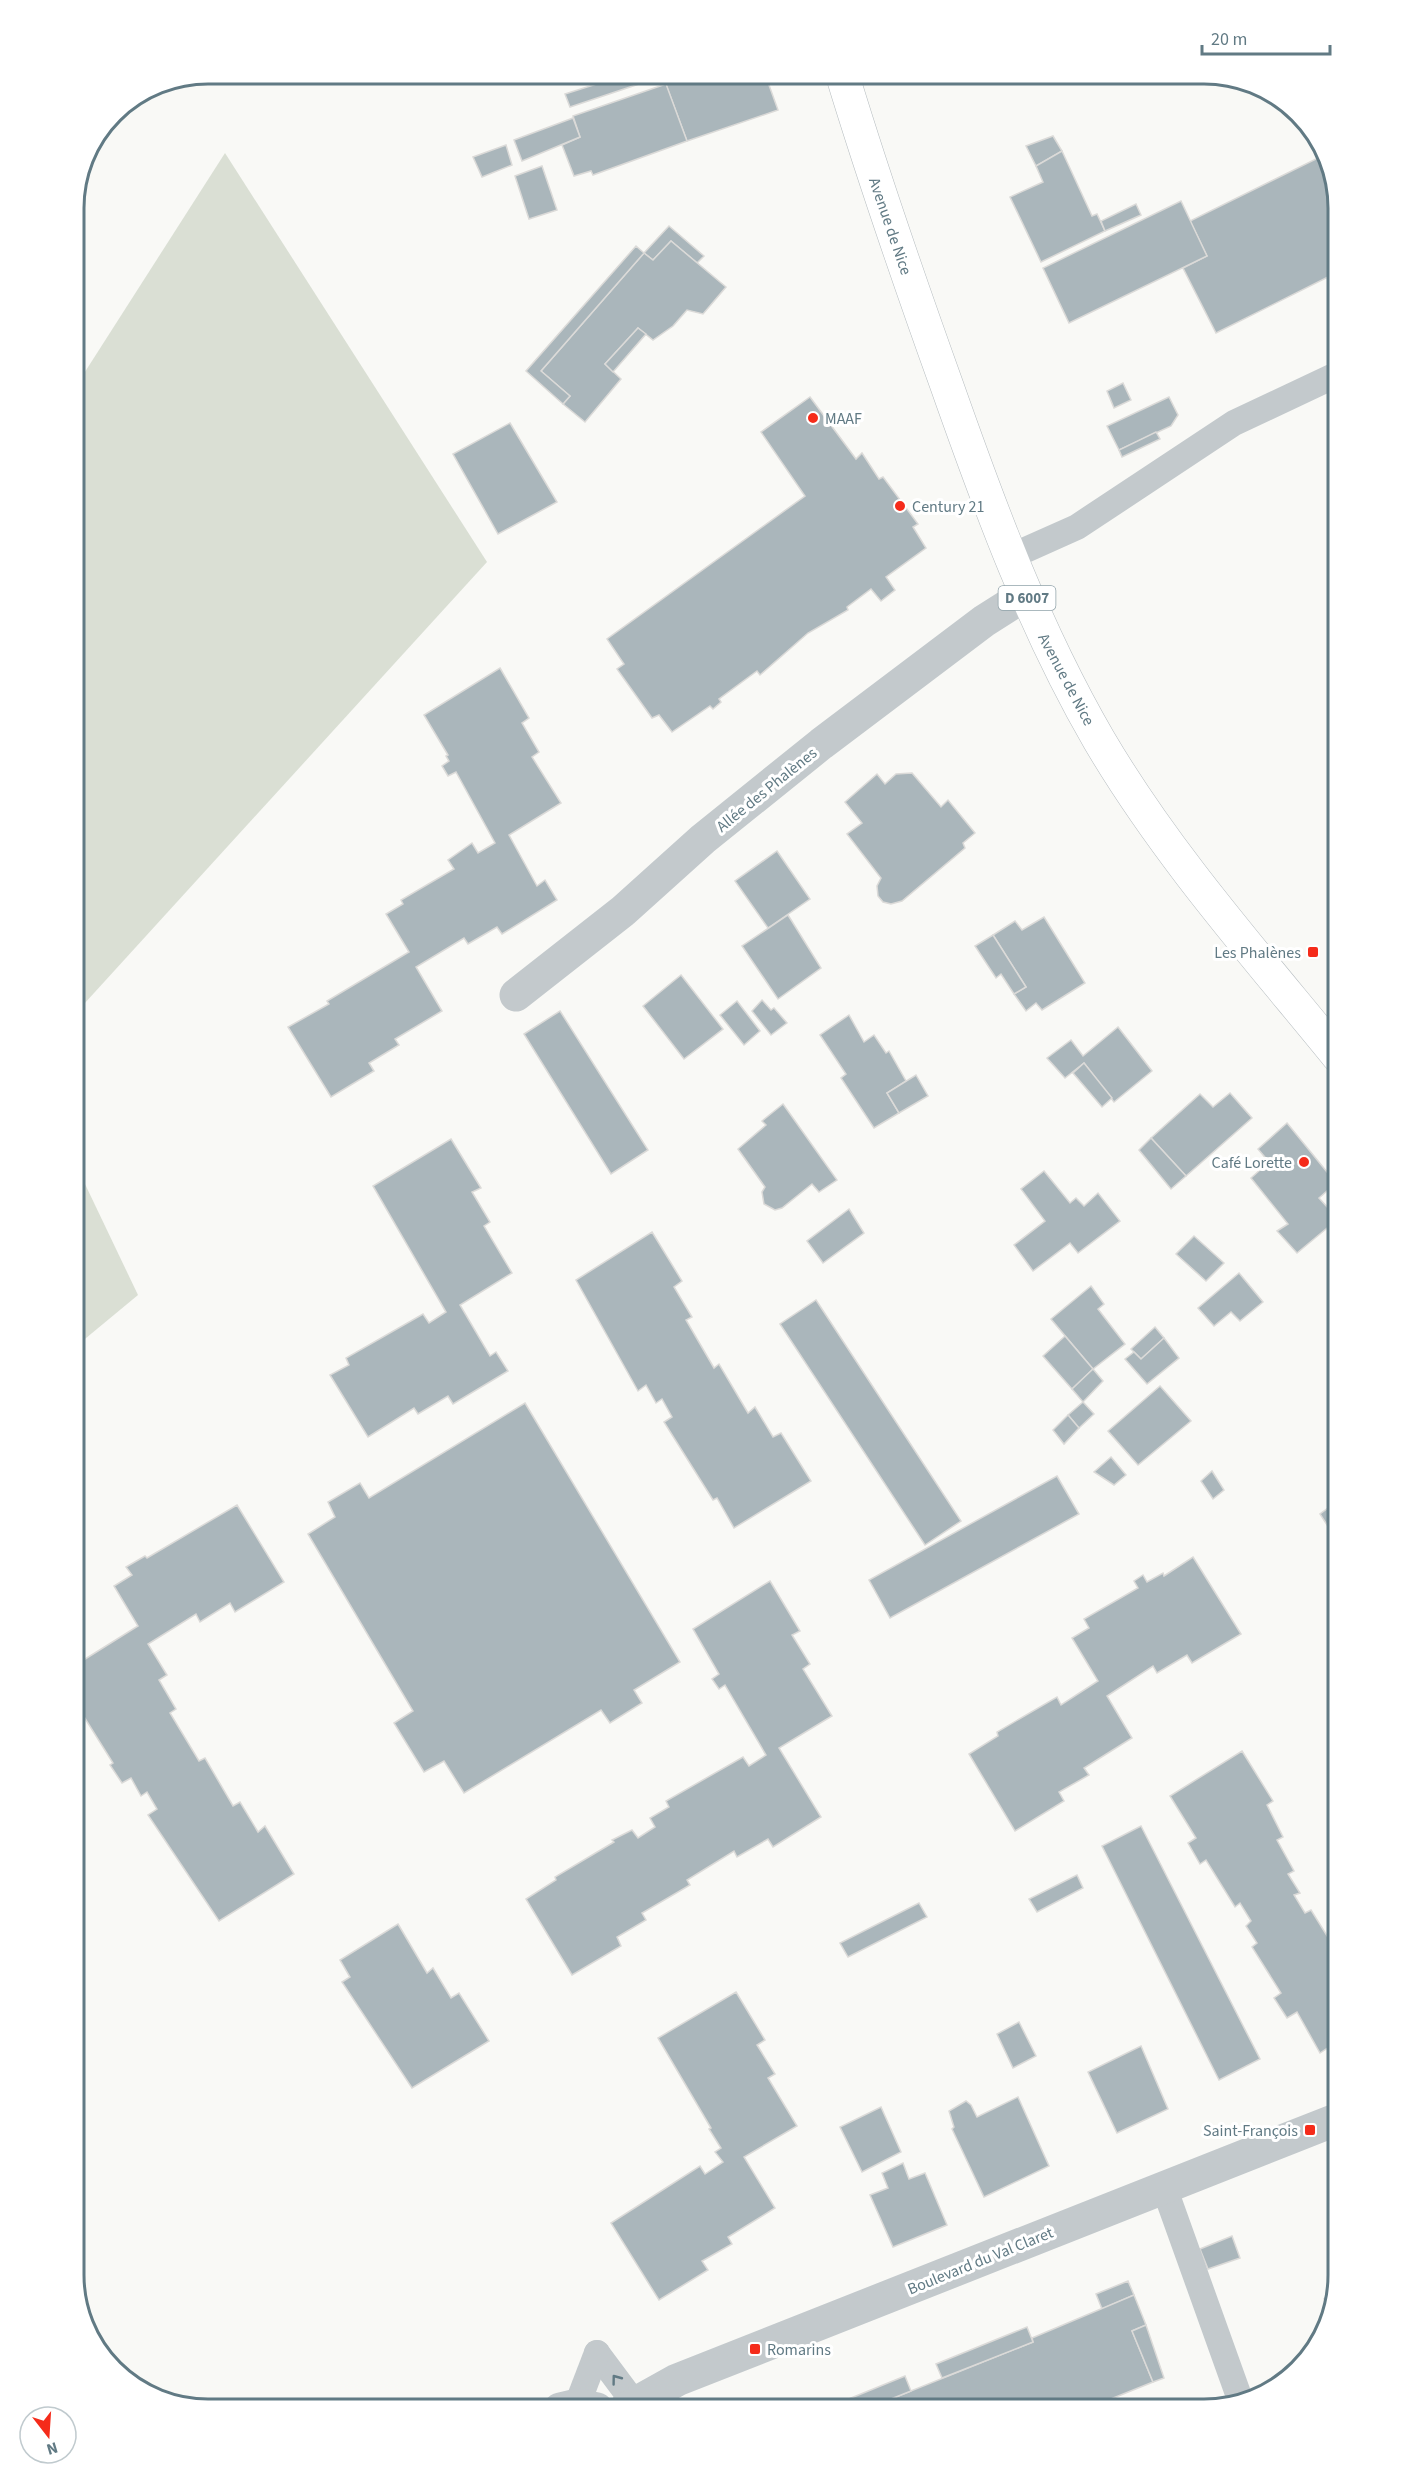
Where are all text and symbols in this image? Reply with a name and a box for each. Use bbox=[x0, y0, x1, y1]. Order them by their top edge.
scale bar bbox=[1202, 18, 1330, 56]
text: 20 m bbox=[1211, 27, 1247, 52]
street label: Avenue de Nice bbox=[863, 175, 917, 278]
place label: MAAF bbox=[825, 408, 862, 430]
marker: MAAF bbox=[806, 411, 820, 425]
place label: Century 21 bbox=[912, 496, 985, 518]
marker: Century 21 bbox=[893, 499, 907, 513]
road number: D 6007 bbox=[998, 586, 1056, 610]
street label: Avenue de Nice bbox=[1033, 629, 1100, 730]
street label: Allée des Phalènes bbox=[712, 742, 822, 837]
place label: Les Phalènes bbox=[1214, 942, 1301, 964]
marker: Les Phalènes bbox=[1306, 945, 1320, 959]
place label: Café Lorette bbox=[1212, 1152, 1292, 1174]
marker: Café Lorette bbox=[1297, 1155, 1311, 1169]
place label: Saint-François bbox=[1203, 2120, 1298, 2142]
marker: Saint-François bbox=[1303, 2123, 1317, 2137]
street label: Boulevard du Val Claret bbox=[904, 2221, 1057, 2300]
place label: Romarins bbox=[767, 2339, 831, 2361]
marker: Romarins bbox=[748, 2342, 762, 2356]
one-way arrow bbox=[612, 2374, 623, 2385]
north arrow bbox=[18, 2405, 78, 2465]
text: N bbox=[44, 2436, 60, 2460]

